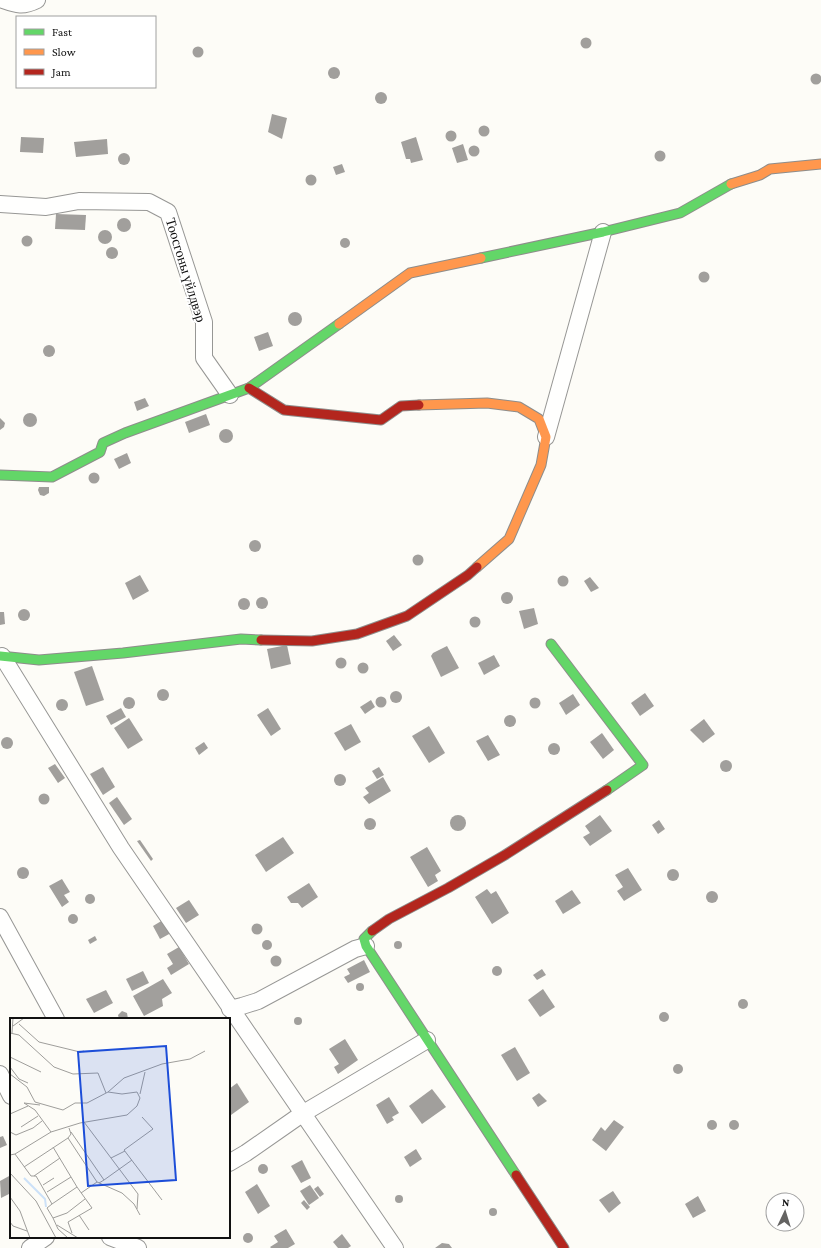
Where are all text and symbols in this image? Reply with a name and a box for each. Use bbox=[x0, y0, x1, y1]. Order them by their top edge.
legend bbox=[16, 16, 156, 88]
text: Fast bbox=[52, 25, 73, 39]
text: Slow bbox=[52, 45, 76, 59]
text: Jam bbox=[51, 65, 71, 79]
street label: Тоосгоны үйлдвэр bbox=[163, 216, 209, 324]
inset map bbox=[10, 1018, 230, 1238]
north arrow bbox=[765, 1192, 805, 1232]
text: N bbox=[782, 1196, 790, 1208]

